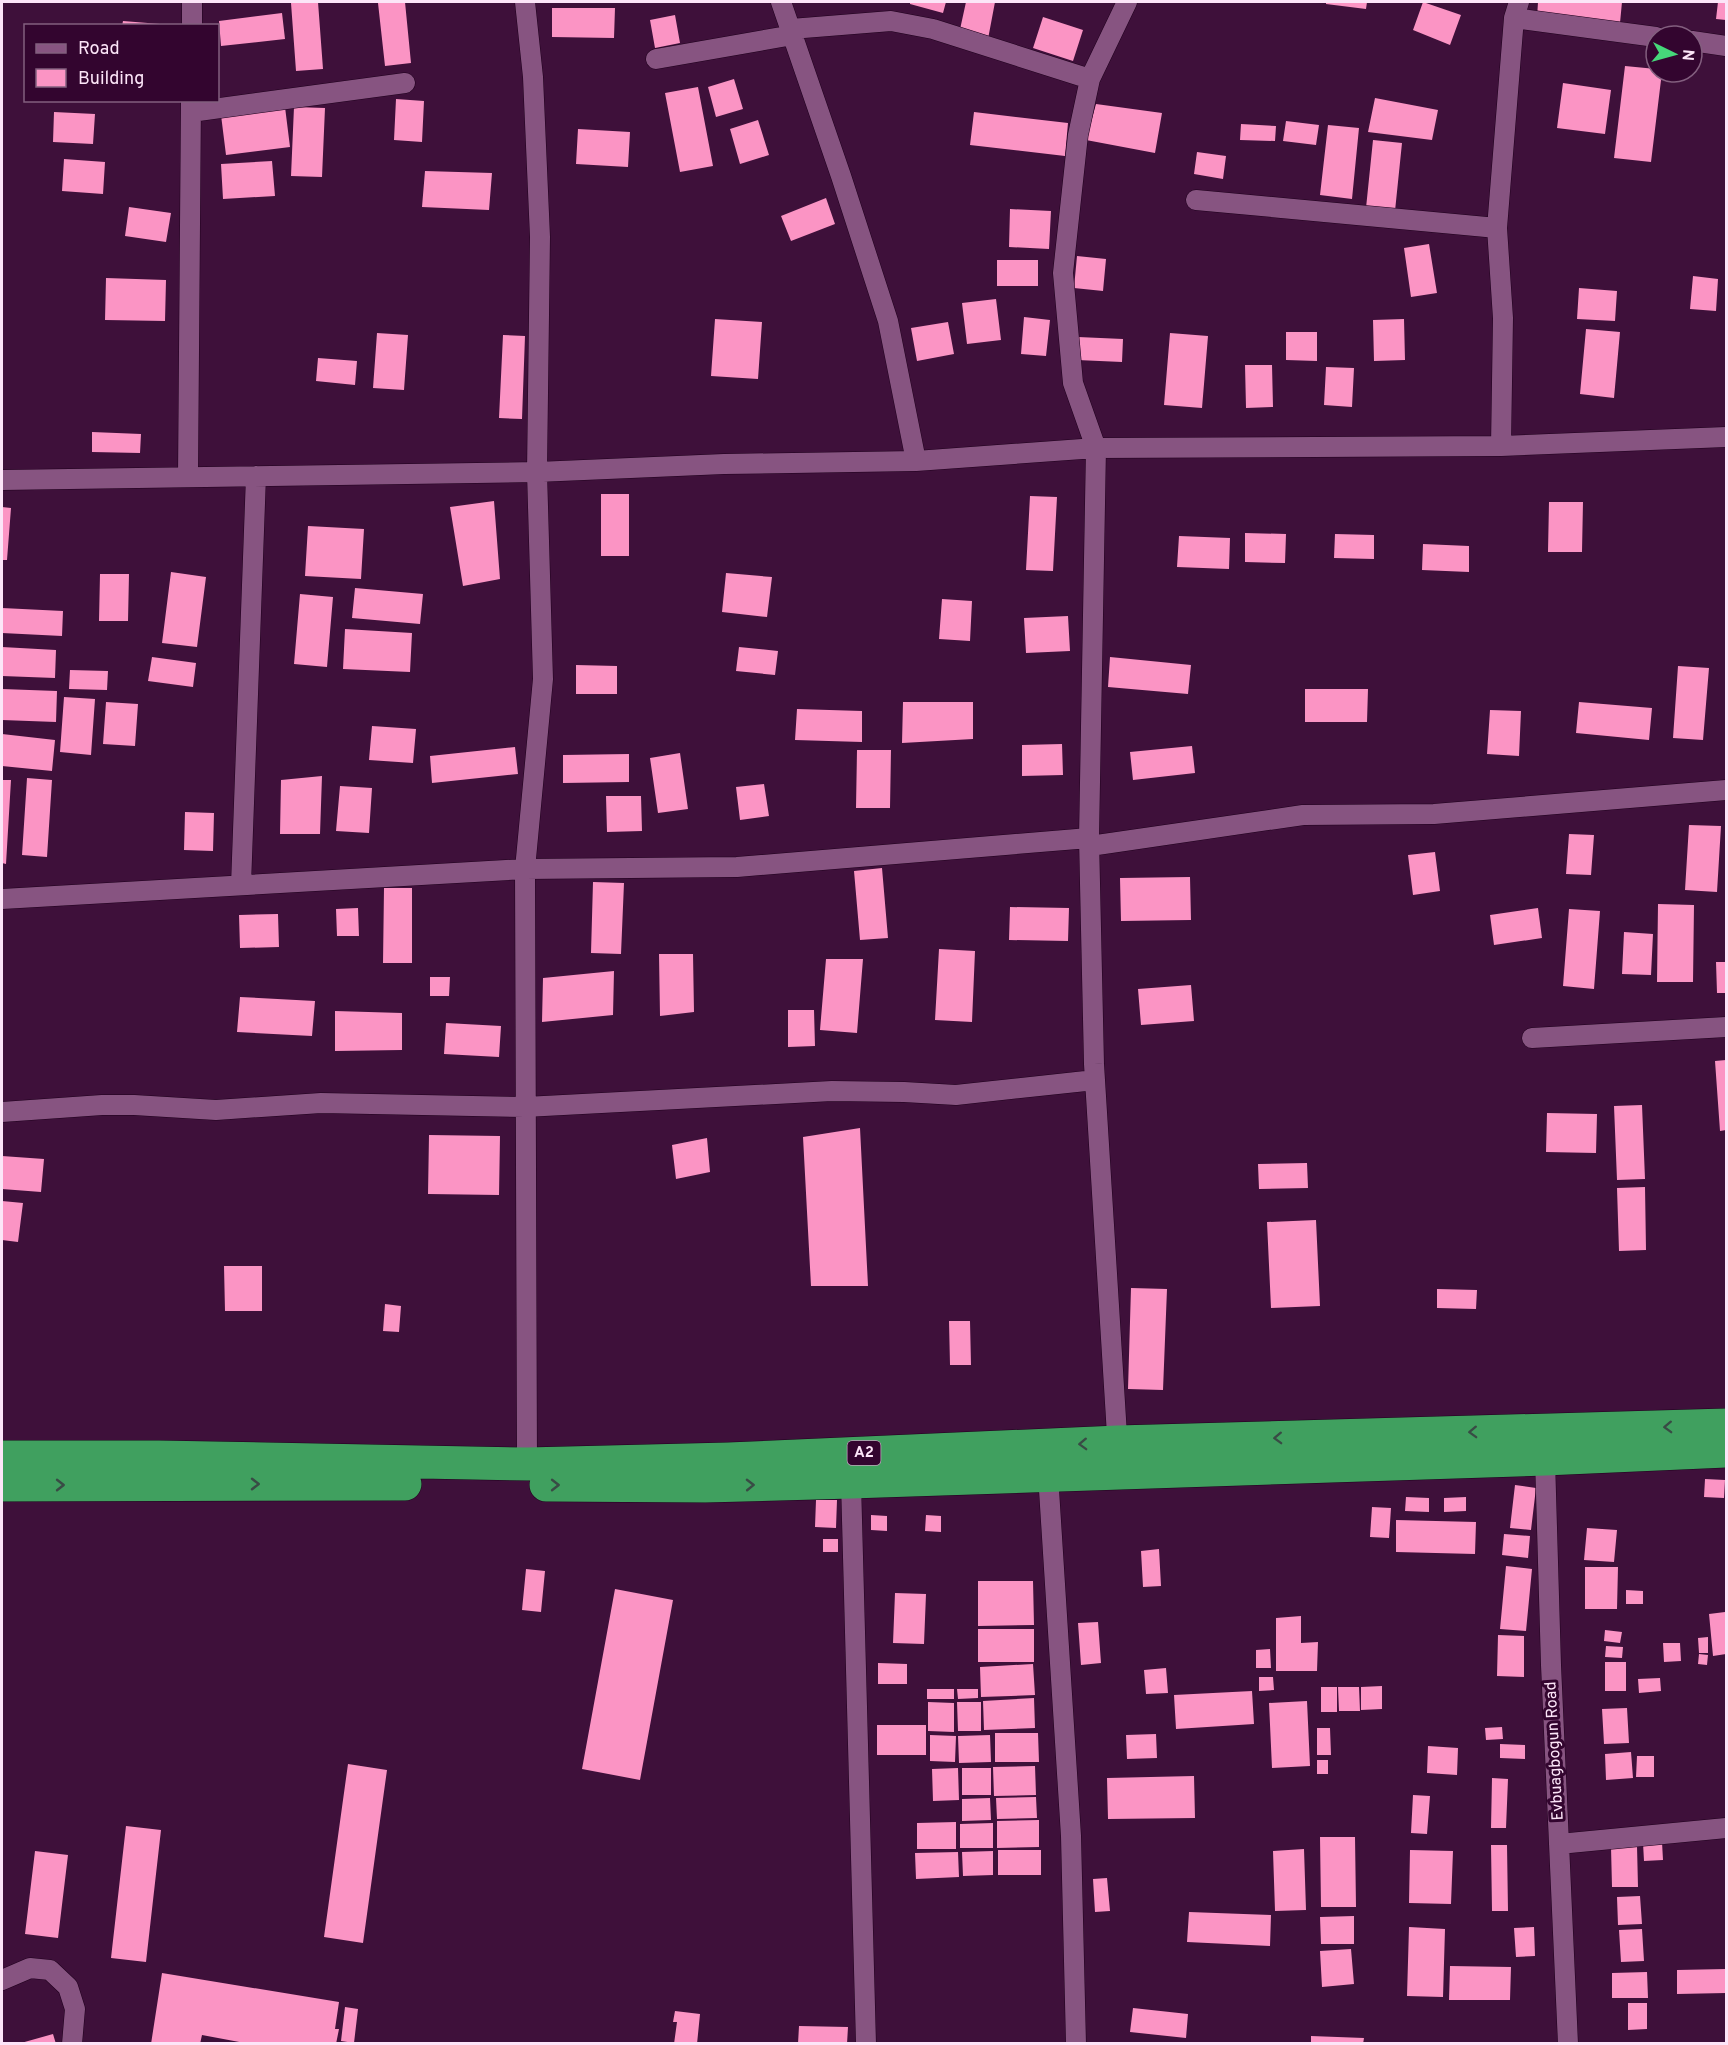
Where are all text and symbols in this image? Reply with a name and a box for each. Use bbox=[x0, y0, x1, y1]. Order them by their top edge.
legend bbox=[24, 24, 219, 102]
north arrow bbox=[1644, 24, 1704, 84]
text: Road bbox=[78, 38, 120, 61]
text: N bbox=[1676, 49, 1697, 62]
text: Building bbox=[78, 68, 144, 91]
one-way arrow bbox=[1664, 1421, 1673, 1433]
one-way arrow bbox=[1469, 1426, 1478, 1439]
one-way arrow bbox=[1274, 1432, 1283, 1444]
one-way arrow bbox=[1079, 1437, 1088, 1450]
road number: A2 bbox=[848, 1441, 880, 1465]
one-way arrow bbox=[250, 1478, 259, 1490]
one-way arrow bbox=[745, 1478, 754, 1491]
one-way arrow bbox=[55, 1479, 64, 1491]
one-way arrow bbox=[550, 1479, 559, 1491]
street label: Evbuagbogun Road bbox=[1541, 1681, 1569, 1821]

